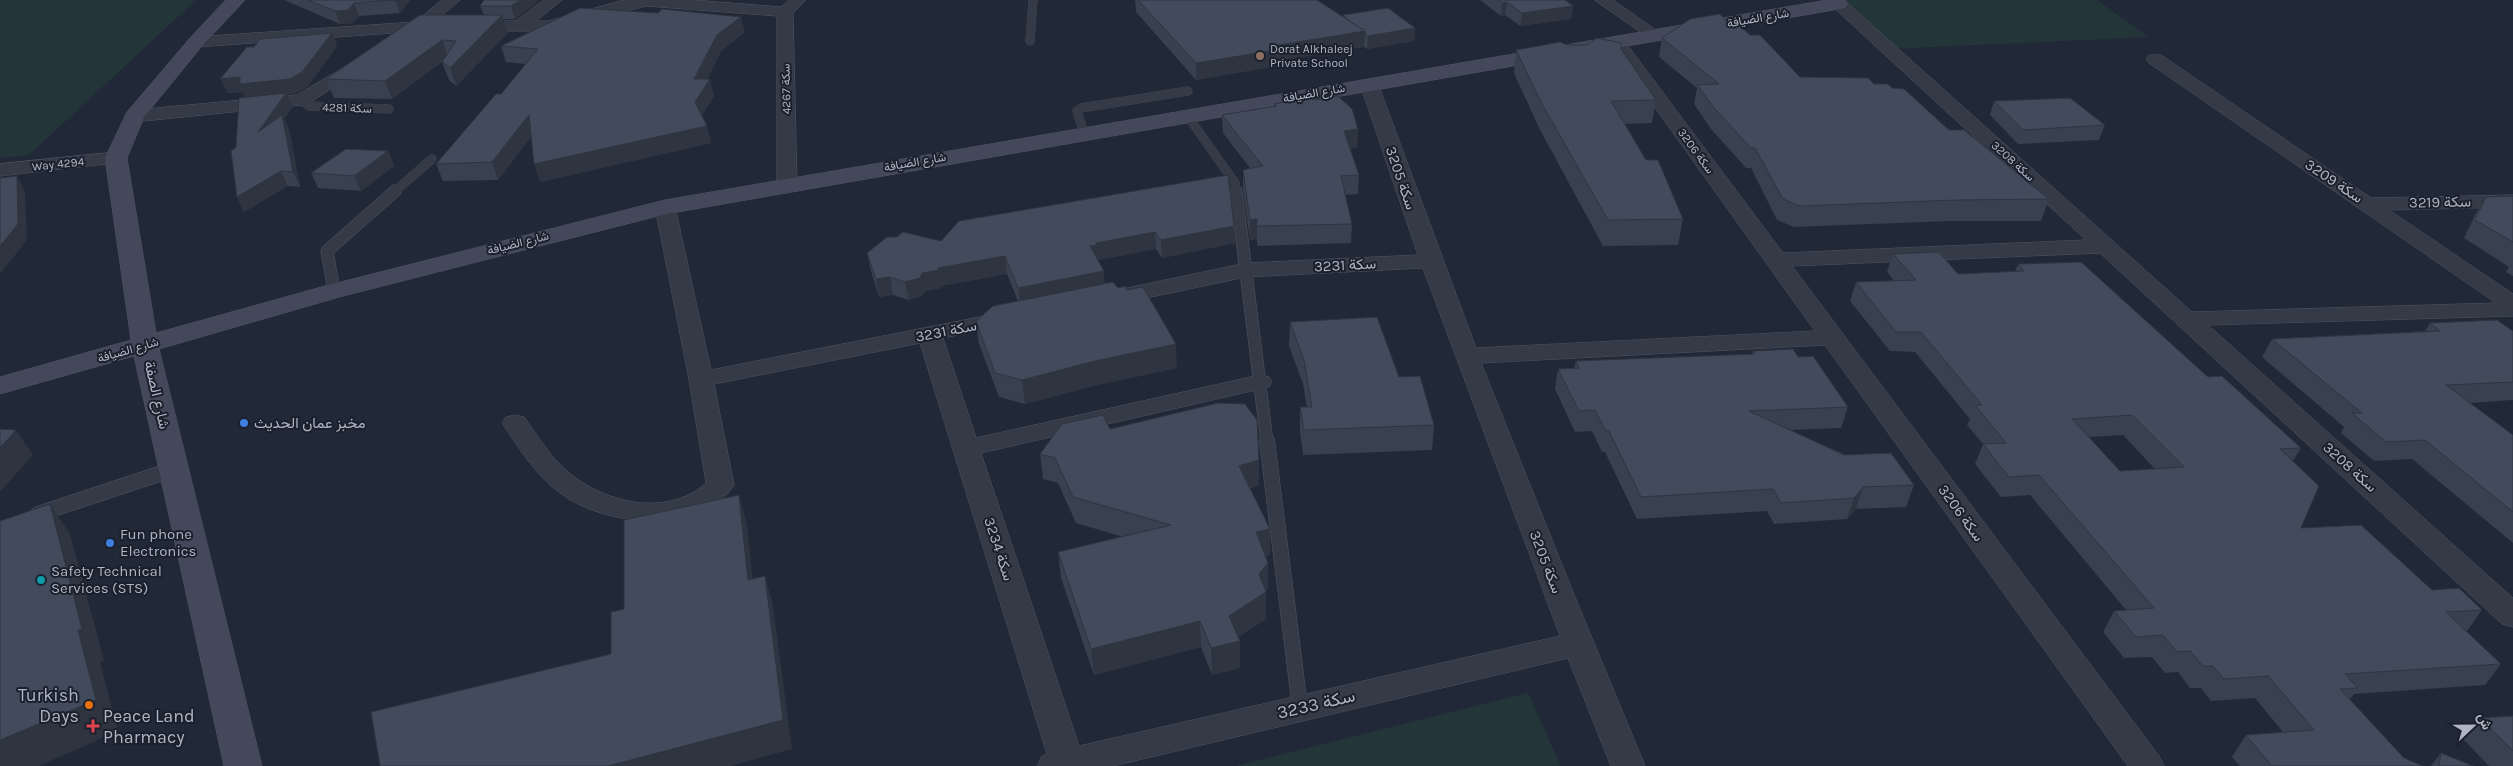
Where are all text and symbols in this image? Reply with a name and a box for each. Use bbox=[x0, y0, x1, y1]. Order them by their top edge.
street label: شارع الضيافة bbox=[1726, 6, 1790, 32]
place label: Dorat Alkhaleej Private School bbox=[1270, 42, 1353, 70]
marker: Dorat Alkhaleej Private School bbox=[1254, 50, 1266, 62]
street label: سكة 4267 bbox=[779, 63, 793, 115]
street label: شارع الضيافة bbox=[1282, 81, 1346, 107]
street label: سكة 4281 bbox=[322, 100, 372, 116]
street label: سكة 3206 bbox=[1675, 126, 1717, 176]
street label: سكة 3208 bbox=[1989, 138, 2037, 184]
street label: سكة 3205 bbox=[1382, 144, 1420, 212]
street label: شارع الضيافة bbox=[883, 150, 947, 176]
street label: Way 4294 bbox=[31, 154, 85, 174]
street label: سكة 3209 bbox=[2302, 155, 2367, 207]
street label: سكة 3219 bbox=[2409, 192, 2471, 212]
street label: شارع الضيافة bbox=[486, 229, 551, 259]
street label: سكة 3231 bbox=[1313, 254, 1377, 276]
street label: سكة 3231 bbox=[914, 316, 978, 346]
street label: شارع الضيافة bbox=[96, 335, 161, 367]
street label: شارع الصفة bbox=[138, 359, 174, 432]
place label: مخبز عمان الحديث bbox=[254, 414, 365, 432]
marker: مخبز عمان الحديث bbox=[238, 417, 250, 429]
street label: سكة 3208 bbox=[2319, 438, 2381, 496]
street label: سكة 3206 bbox=[1934, 481, 1988, 545]
street label: سكة 3234 bbox=[980, 515, 1018, 583]
place label: Fun phone Electronics bbox=[120, 525, 196, 560]
street label: سكة 3205 bbox=[1526, 528, 1566, 596]
marker: Fun phone Electronics bbox=[104, 537, 116, 549]
place label: Safety Technical Services (STS) bbox=[51, 562, 162, 597]
marker: Safety Technical Services (STS) bbox=[35, 574, 47, 586]
place label: Turkish Days bbox=[18, 684, 79, 727]
street label: سكة 3233 bbox=[1275, 684, 1357, 724]
marker: Turkish Days bbox=[83, 699, 95, 711]
north arrow bbox=[2448, 701, 2498, 751]
place label: Peace Land Pharmacy bbox=[103, 705, 195, 748]
text: ش bbox=[2474, 710, 2496, 732]
marker: Peace Land Pharmacy bbox=[87, 720, 99, 732]

